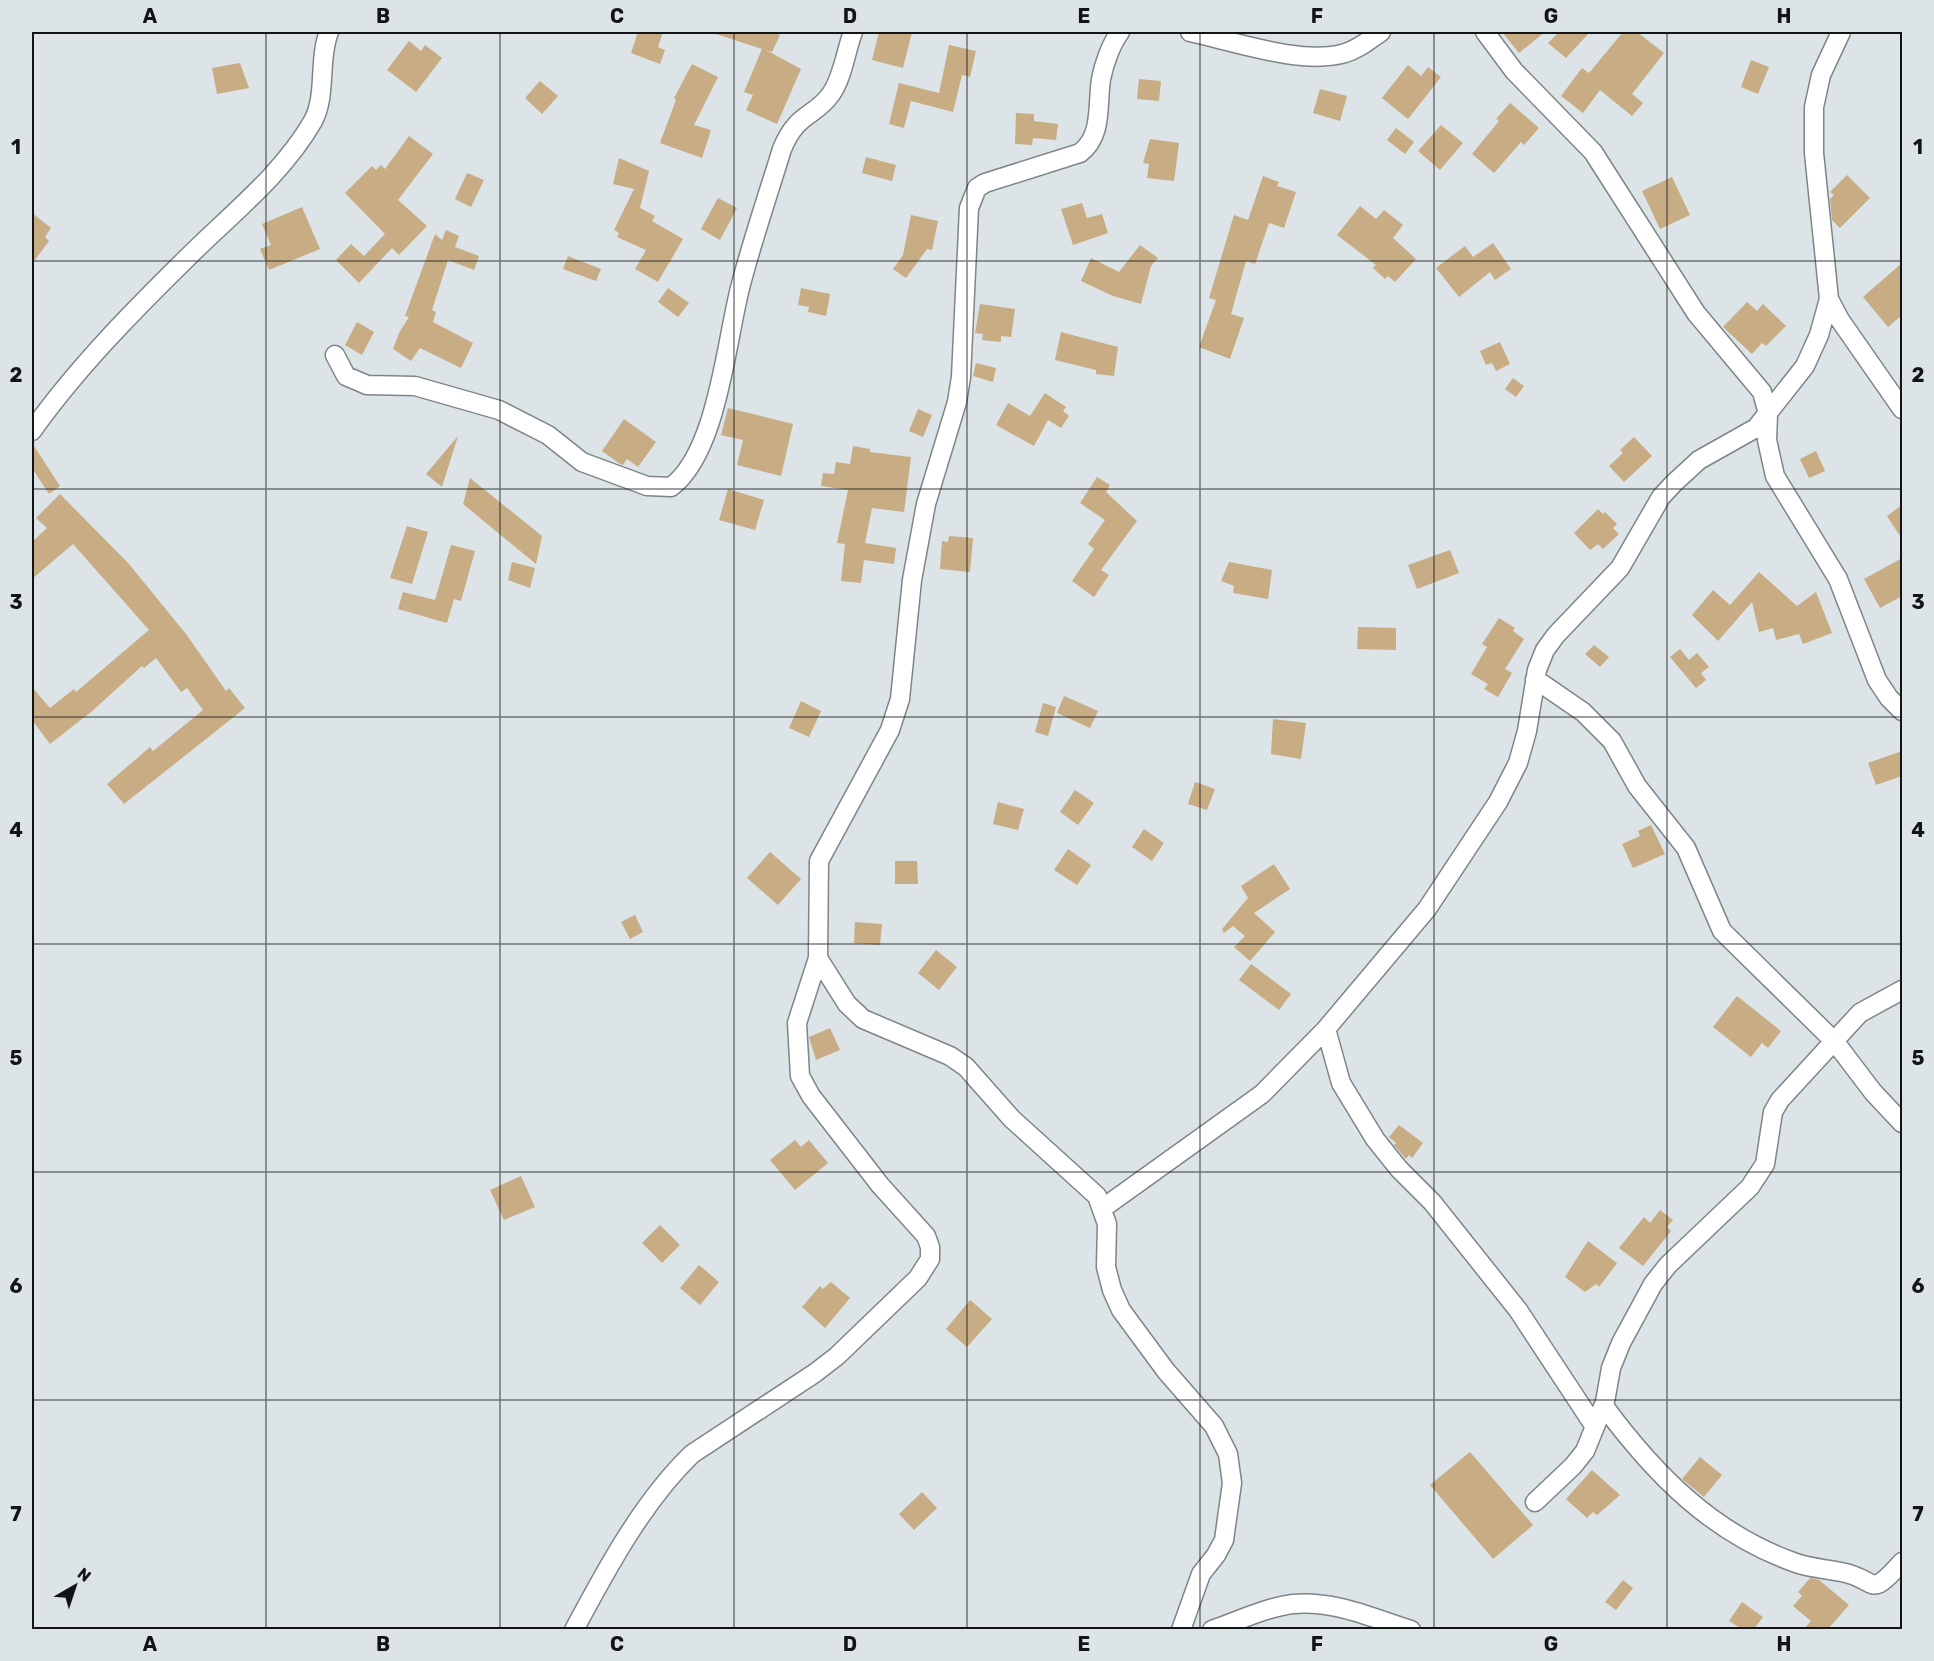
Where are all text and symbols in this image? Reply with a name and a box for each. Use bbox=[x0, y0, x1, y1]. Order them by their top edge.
text: A bbox=[143, 4, 158, 28]
text: B bbox=[376, 4, 390, 28]
text: C bbox=[610, 4, 624, 28]
text: D bbox=[843, 4, 857, 28]
text: E bbox=[1078, 4, 1090, 28]
text: F bbox=[1311, 4, 1323, 28]
text: G bbox=[1544, 4, 1558, 28]
text: H bbox=[1777, 4, 1791, 28]
text: 1 bbox=[11, 135, 21, 159]
text: 1 bbox=[1913, 135, 1923, 159]
text: 2 bbox=[10, 363, 23, 387]
text: 2 bbox=[1912, 363, 1925, 387]
text: 3 bbox=[9, 590, 23, 614]
text: 3 bbox=[1911, 590, 1925, 614]
text: 4 bbox=[9, 818, 23, 842]
text: 4 bbox=[1911, 818, 1925, 842]
text: 5 bbox=[10, 1046, 23, 1070]
text: 5 bbox=[1912, 1046, 1925, 1070]
text: 6 bbox=[9, 1274, 23, 1298]
text: 6 bbox=[1911, 1274, 1925, 1298]
text: 7 bbox=[10, 1502, 22, 1526]
text: 7 bbox=[1912, 1502, 1924, 1526]
north arrow bbox=[45, 1556, 105, 1616]
text: N bbox=[74, 1564, 95, 1586]
text: A bbox=[143, 1632, 158, 1656]
text: B bbox=[376, 1632, 390, 1656]
text: C bbox=[610, 1632, 624, 1656]
text: D bbox=[843, 1632, 857, 1656]
text: E bbox=[1078, 1632, 1090, 1656]
text: F bbox=[1311, 1632, 1323, 1656]
text: G bbox=[1544, 1632, 1558, 1656]
text: H bbox=[1777, 1632, 1791, 1656]

